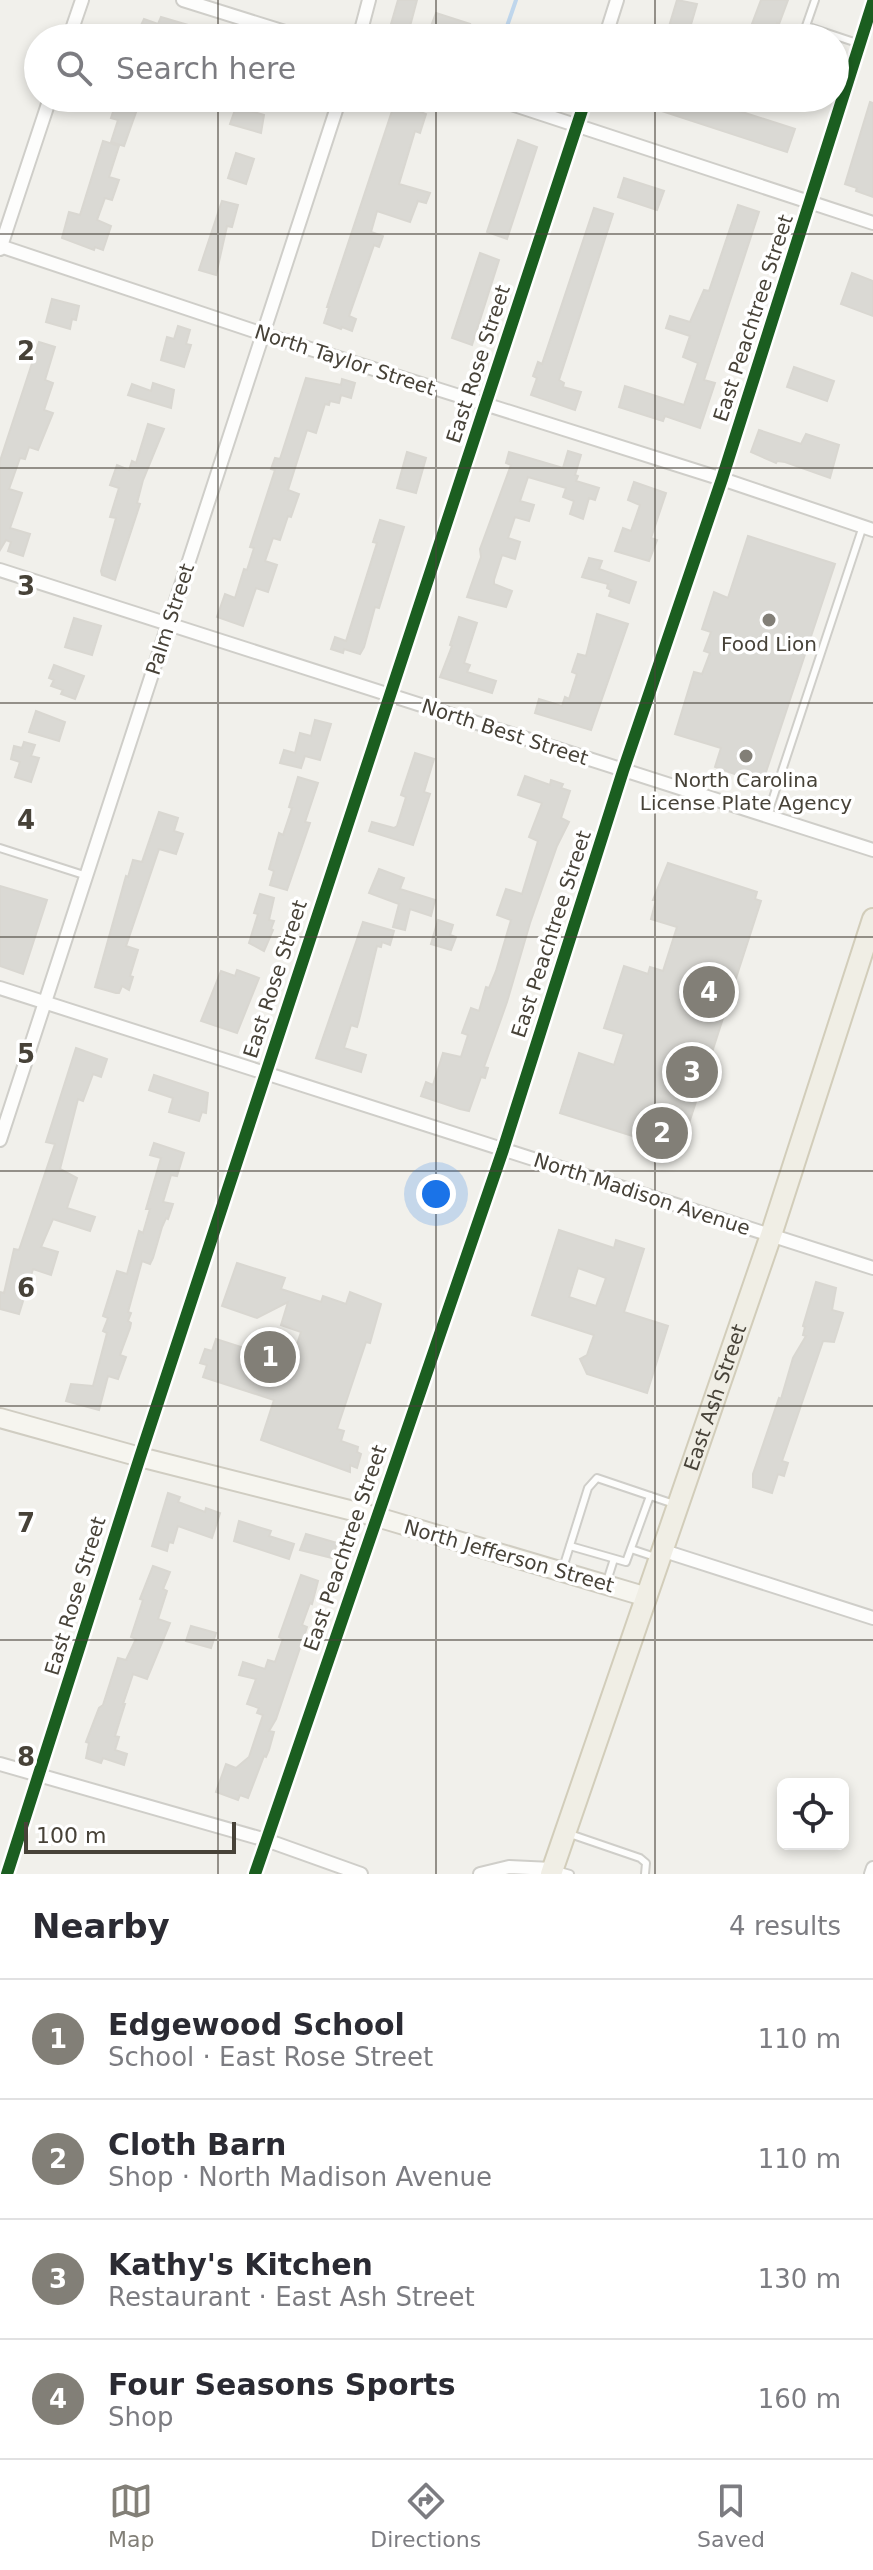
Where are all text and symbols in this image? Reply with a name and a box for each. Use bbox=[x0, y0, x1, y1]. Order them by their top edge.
search box bbox=[24, 24, 849, 112]
icon: search bbox=[52, 46, 96, 90]
text: Search here bbox=[116, 51, 296, 86]
street label: East Peachtree Street bbox=[708, 211, 798, 425]
street label: East Rose Street bbox=[441, 282, 515, 446]
street label: North Taylor Street bbox=[252, 319, 438, 401]
text: 2 bbox=[17, 336, 35, 366]
street label: Palm Street bbox=[141, 560, 199, 678]
text: 3 bbox=[17, 571, 35, 601]
marker: Food Lion bbox=[760, 611, 778, 629]
place label: Food Lion bbox=[721, 632, 817, 656]
street label: North Best Street bbox=[419, 694, 591, 770]
marker: North Carolina License Plate Agency bbox=[737, 747, 755, 765]
place label: North Carolina License Plate Agency bbox=[640, 768, 852, 815]
text: 4 bbox=[17, 805, 35, 835]
street label: East Peachtree Street bbox=[506, 827, 596, 1041]
street label: East Rose Street bbox=[238, 897, 312, 1061]
pin: 4 bbox=[683, 962, 735, 1022]
text: 5 bbox=[17, 1039, 35, 1069]
pin: 3 bbox=[666, 1042, 718, 1102]
pin: 2 bbox=[636, 1103, 688, 1163]
street label: North Madison Avenue bbox=[531, 1148, 753, 1240]
your location bbox=[416, 1174, 456, 1214]
text: 6 bbox=[17, 1273, 35, 1303]
street label: East Ash Street bbox=[679, 1321, 751, 1474]
pin: 1 bbox=[244, 1327, 296, 1387]
street label: East Peachtree Street bbox=[298, 1442, 392, 1654]
text: 7 bbox=[17, 1508, 35, 1538]
street label: East Rose Street bbox=[39, 1514, 111, 1678]
street label: North Jefferson Street bbox=[401, 1515, 617, 1598]
text: 8 bbox=[17, 1742, 35, 1772]
map controls bbox=[777, 1778, 849, 1850]
button: locate bbox=[777, 1778, 849, 1850]
scale bar bbox=[24, 1818, 236, 1854]
text: 100 m bbox=[36, 1823, 106, 1848]
text: Nearby bbox=[32, 1906, 170, 1946]
text: 4 results bbox=[729, 1911, 841, 1941]
text: Edgewood School bbox=[108, 2007, 405, 2042]
text: 1 bbox=[49, 2024, 67, 2054]
text: 110 m bbox=[758, 2024, 841, 2054]
text: School · East Rose Street bbox=[108, 2042, 433, 2072]
text: Cloth Barn bbox=[108, 2127, 286, 2162]
text: 2 bbox=[49, 2144, 67, 2174]
text: 110 m bbox=[758, 2144, 841, 2174]
text: Shop · North Madison Avenue bbox=[108, 2162, 492, 2192]
text: Kathy's Kitchen bbox=[108, 2247, 373, 2282]
text: 3 bbox=[49, 2264, 67, 2294]
text: 130 m bbox=[758, 2264, 841, 2294]
text: Restaurant · East Ash Street bbox=[108, 2282, 475, 2312]
text: Four Seasons Sports bbox=[108, 2367, 456, 2402]
text: 4 bbox=[49, 2384, 67, 2414]
text: 160 m bbox=[758, 2384, 841, 2414]
text: Shop bbox=[108, 2402, 173, 2432]
tab: Map bbox=[108, 2479, 154, 2552]
tab: Directions bbox=[370, 2479, 481, 2552]
tab: Saved bbox=[697, 2479, 765, 2552]

